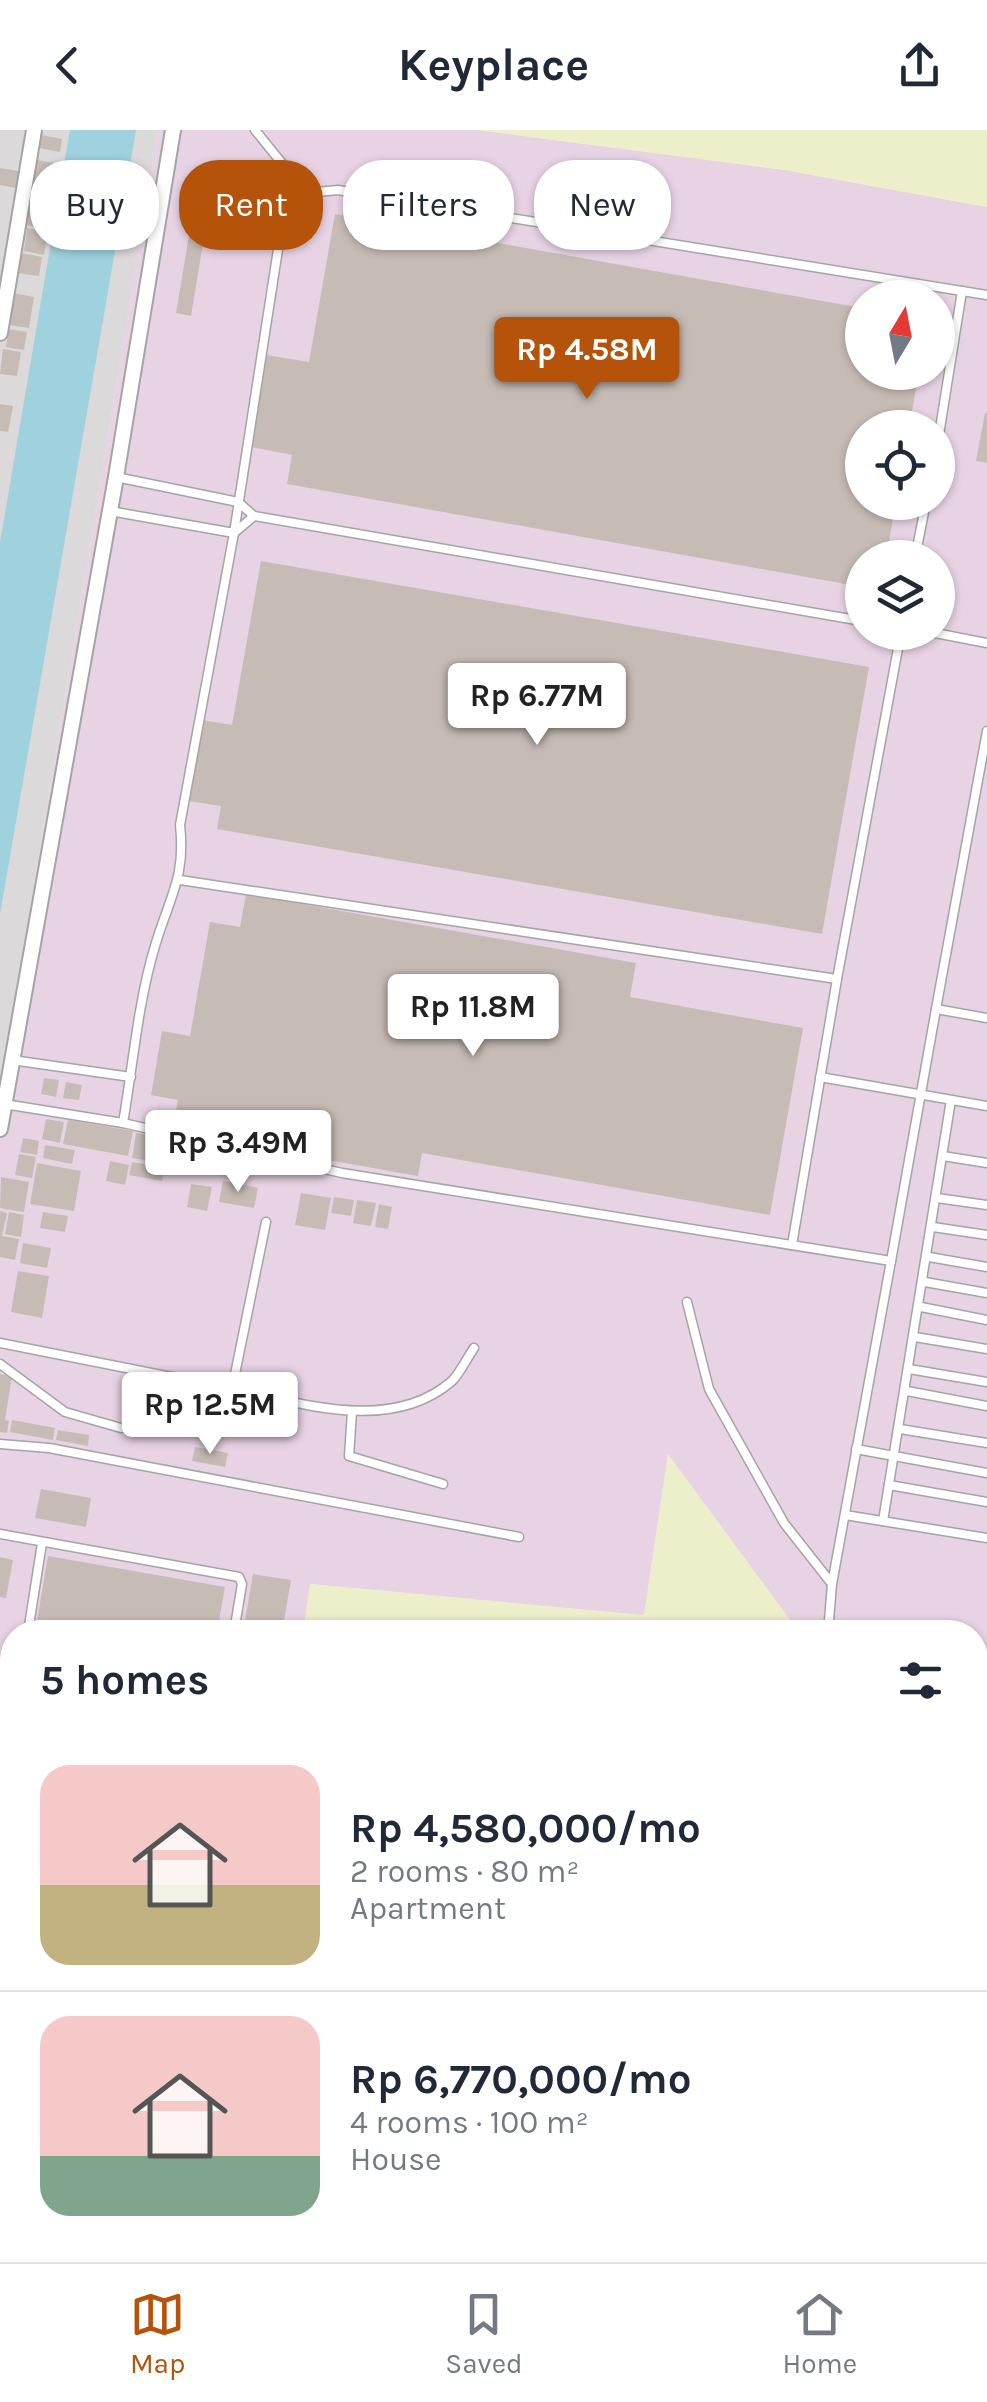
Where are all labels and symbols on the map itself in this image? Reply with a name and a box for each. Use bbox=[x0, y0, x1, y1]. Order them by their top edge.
north arrow bbox=[845, 280, 955, 390]
pin: Rp 4.58M bbox=[484, 317, 690, 402]
pin: Rp 6.77M bbox=[434, 663, 640, 748]
pin: Rp 11.8M bbox=[370, 974, 576, 1059]
pin: Rp 3.49M bbox=[135, 1110, 341, 1195]
pin: Rp 12.5M bbox=[107, 1372, 313, 1457]

